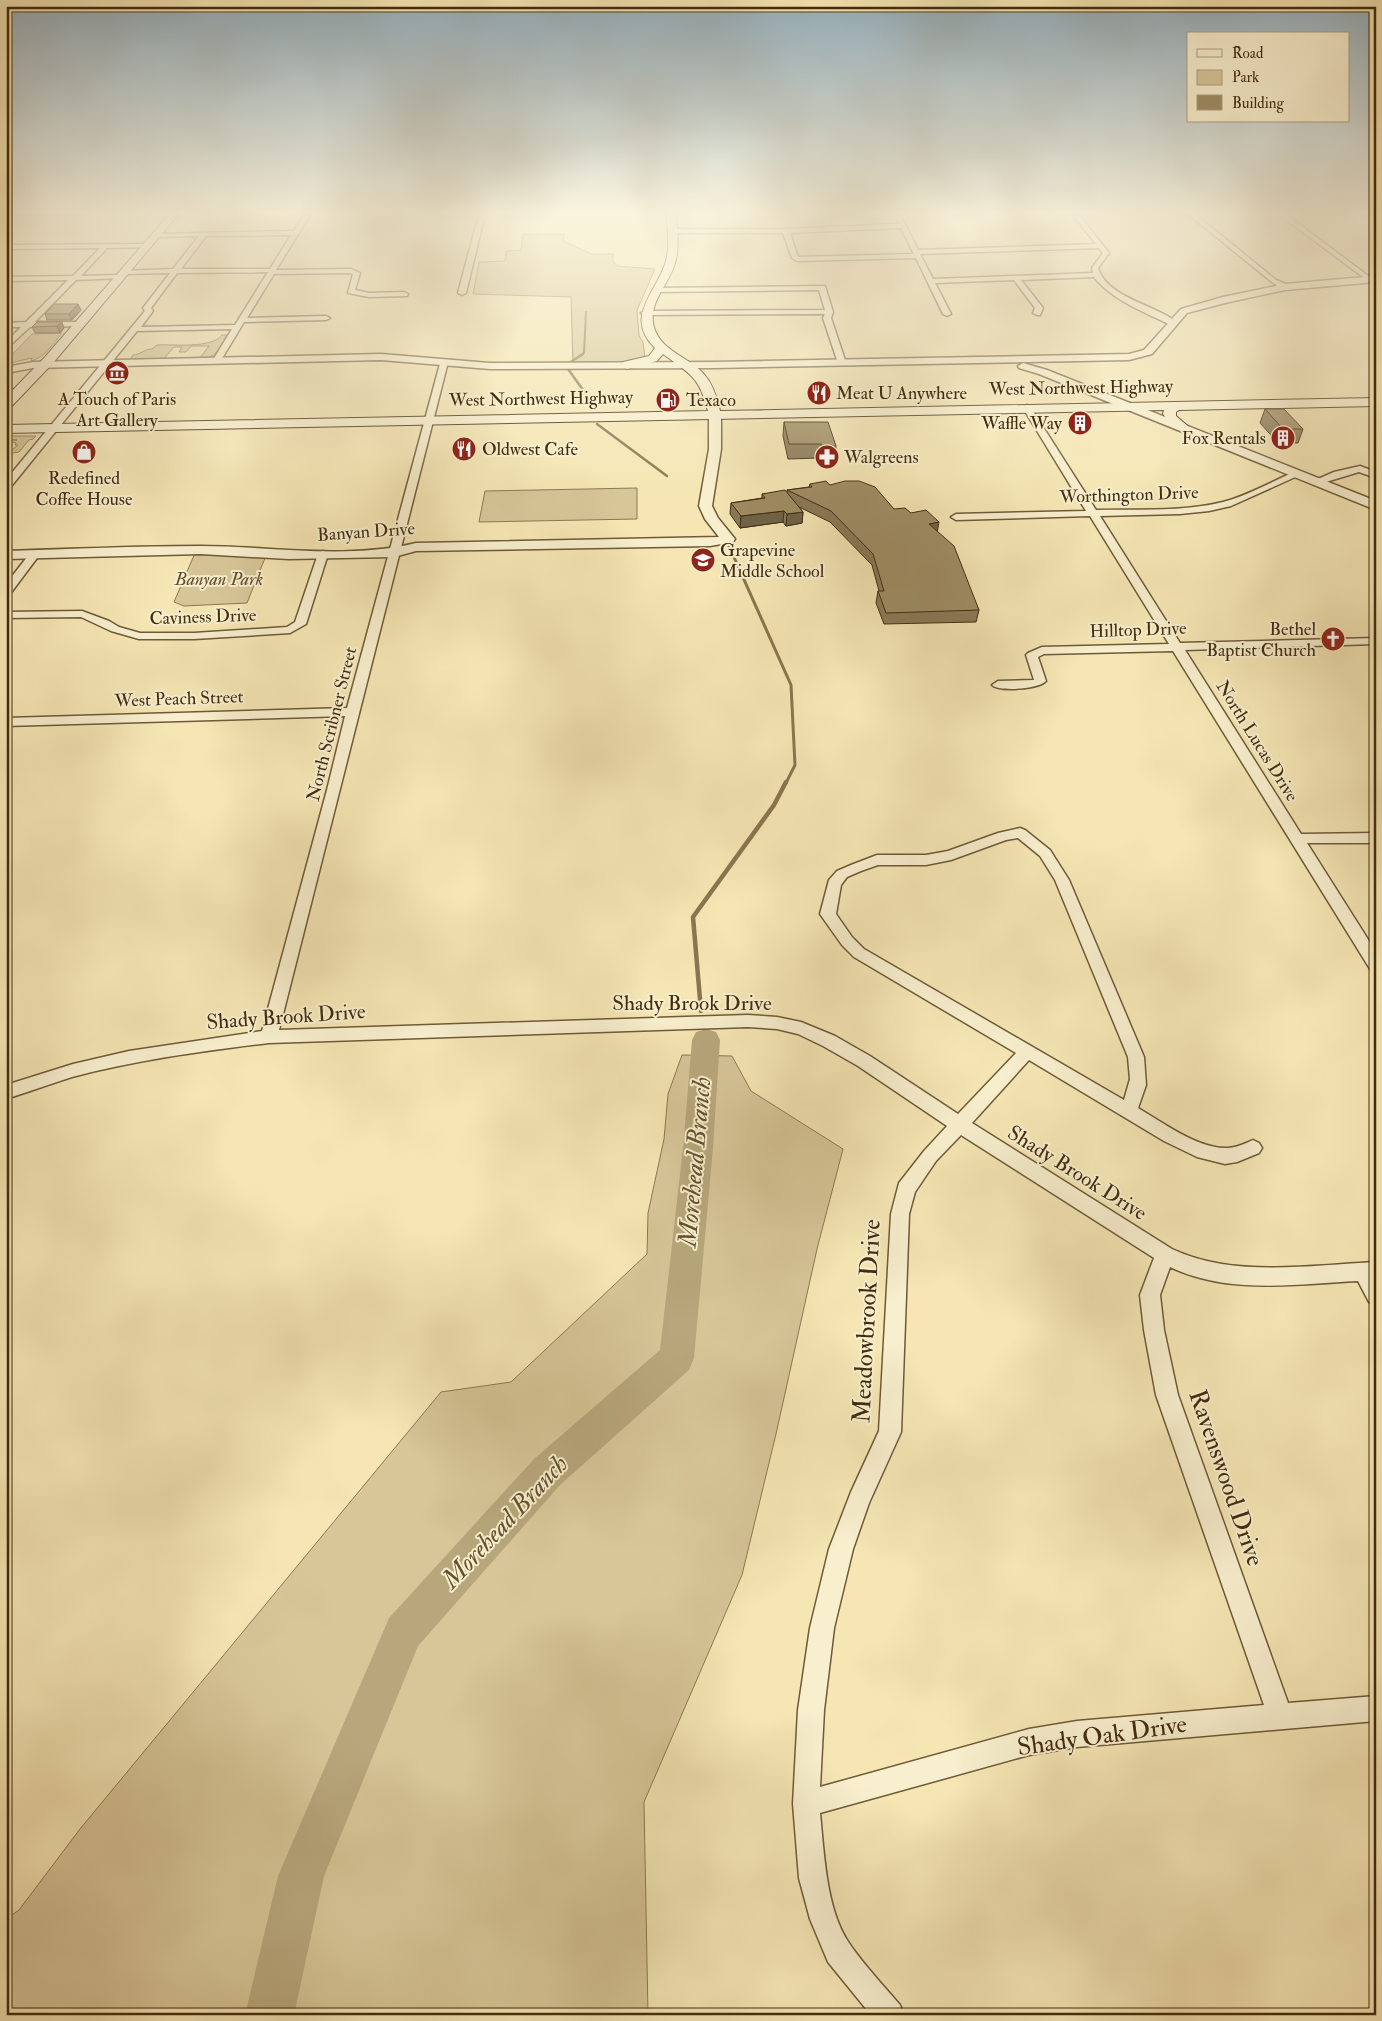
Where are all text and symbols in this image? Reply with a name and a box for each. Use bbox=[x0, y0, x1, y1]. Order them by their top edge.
legend bbox=[1187, 32, 1350, 122]
text: Road bbox=[1232, 44, 1264, 63]
text: Park bbox=[1232, 68, 1259, 87]
text: Building bbox=[1232, 94, 1284, 113]
museum icon: A Touch of Paris Art Gallery bbox=[104, 360, 130, 386]
street label: West Northwest Highway bbox=[988, 375, 1174, 401]
restaurant icon: Meat U Anywhere bbox=[806, 380, 832, 406]
place label: Meat U Anywhere bbox=[836, 382, 968, 405]
street label: West Northwest Highway bbox=[448, 386, 634, 412]
fuel station icon: Texaco bbox=[655, 387, 681, 413]
place label: A Touch of Paris Art Gallery bbox=[57, 388, 176, 432]
place label: Texaco bbox=[686, 389, 736, 412]
building icon: Waffle Way bbox=[1067, 410, 1093, 436]
place label: Waffle Way bbox=[980, 412, 1063, 435]
building icon: Fox Rentals bbox=[1270, 425, 1296, 451]
place label: Fox Rentals bbox=[1181, 427, 1266, 450]
restaurant icon: Oldwest Cafe bbox=[451, 436, 477, 462]
place label: Oldwest Cafe bbox=[482, 438, 578, 461]
shop icon: Redefined Coffee House bbox=[71, 439, 97, 465]
pharmacy icon: Walgreens bbox=[814, 444, 840, 470]
place label: Walgreens bbox=[843, 446, 919, 469]
place label: Redefined Coffee House bbox=[35, 467, 133, 511]
street label: Worthington Drive bbox=[1058, 481, 1199, 509]
street label: Banyan Drive bbox=[316, 517, 416, 547]
place label: Grapevine Middle School bbox=[720, 539, 825, 583]
school or university icon: Grapevine Middle School bbox=[690, 547, 716, 573]
park label: Banyan Park bbox=[174, 568, 263, 591]
street label: Caviness Drive bbox=[149, 604, 257, 630]
street label: Hilltop Drive bbox=[1089, 617, 1187, 643]
place label: Bethel Baptist Church bbox=[1206, 618, 1317, 662]
church icon: Bethel Baptist Church bbox=[1320, 626, 1346, 652]
street label: North Scribner Street bbox=[302, 644, 362, 804]
street label: North Lucas Drive bbox=[1211, 676, 1304, 806]
street label: West Peach Street bbox=[113, 685, 244, 713]
street label: Shady Brook Drive bbox=[612, 990, 772, 1017]
street label: Shady Brook Drive bbox=[206, 998, 367, 1036]
water label: Morehead Branch bbox=[671, 1075, 718, 1251]
street label: Shady Brook Drive bbox=[1002, 1119, 1152, 1227]
street label: Meadowbrook Drive bbox=[846, 1218, 888, 1424]
street label: Ravenswood Drive bbox=[1181, 1386, 1271, 1570]
water label: Morehead Branch bbox=[434, 1449, 575, 1597]
street label: Shady Oak Drive bbox=[1015, 1709, 1189, 1763]

